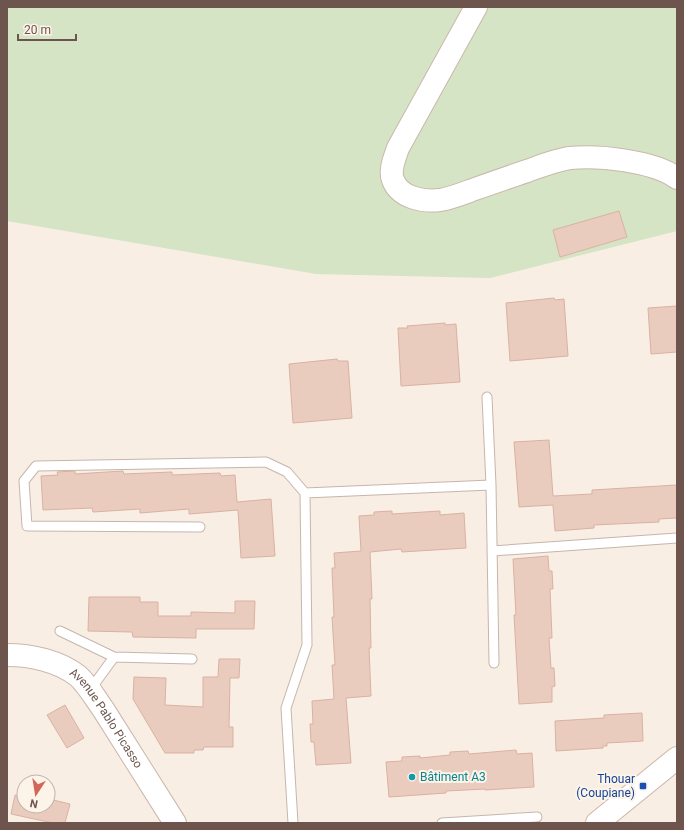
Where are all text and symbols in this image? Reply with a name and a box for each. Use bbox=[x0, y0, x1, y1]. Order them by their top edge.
scale bar bbox=[18, 16, 76, 42]
text: 20 m bbox=[24, 23, 51, 37]
street label: Avenue Pablo Picasso bbox=[67, 665, 146, 771]
place label: Bâtiment A3 bbox=[420, 770, 486, 784]
marker: Bâtiment A3 bbox=[407, 772, 417, 782]
place label: Thouar (Coupiane) bbox=[576, 772, 635, 800]
north arrow bbox=[16, 774, 56, 814]
marker: Thouar (Coupiane) bbox=[638, 781, 648, 791]
text: N bbox=[29, 796, 39, 810]

